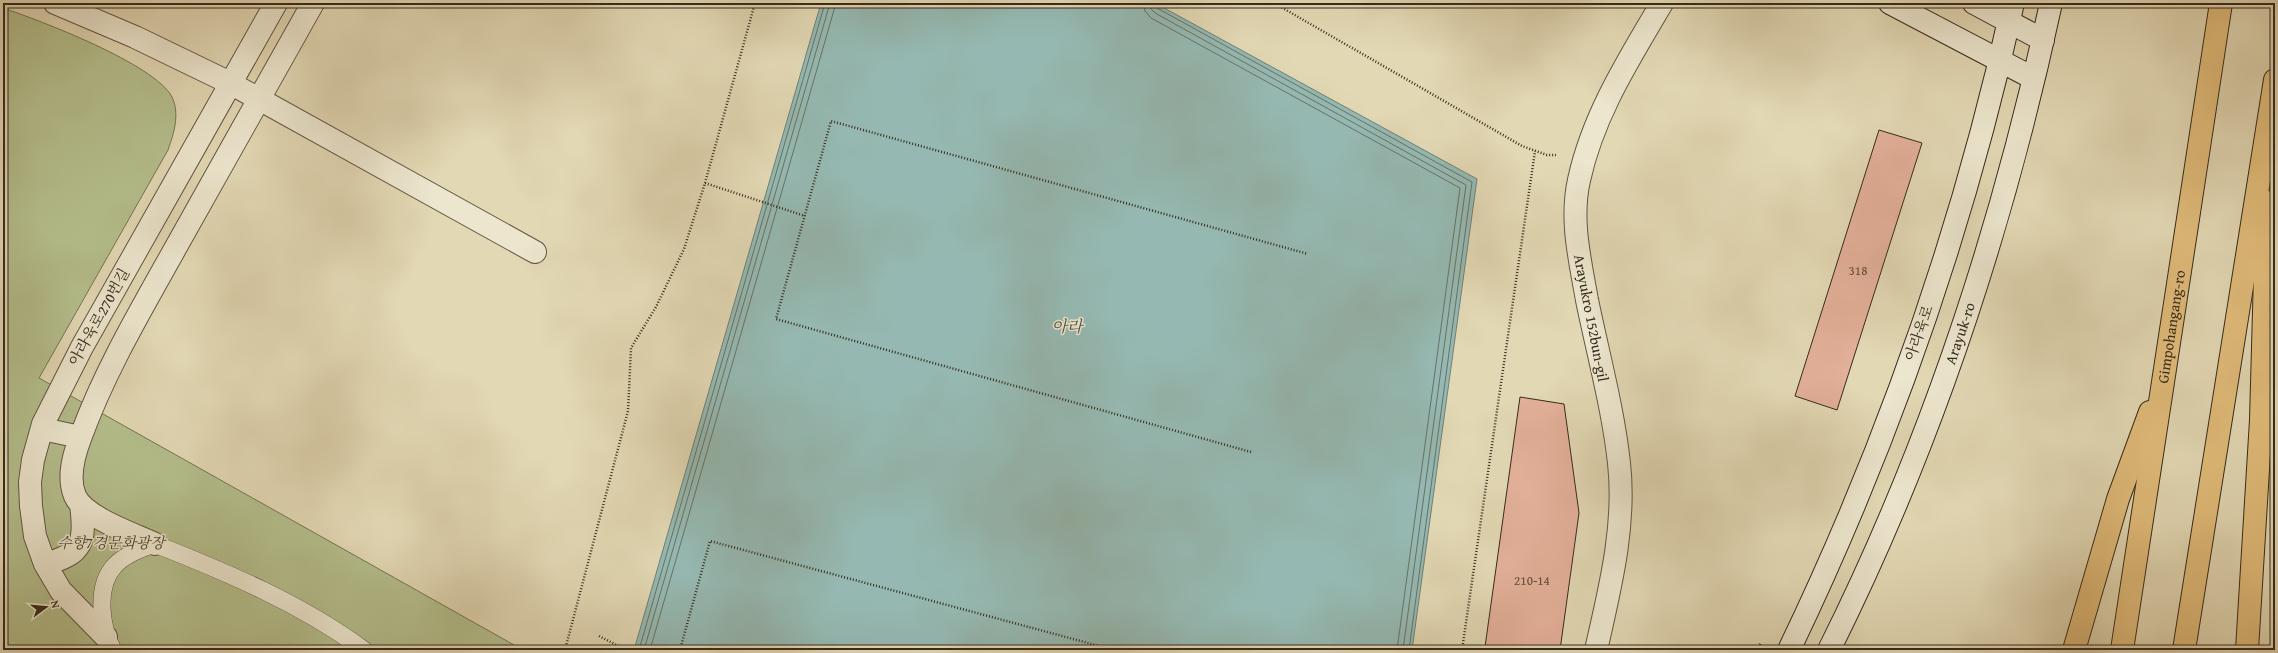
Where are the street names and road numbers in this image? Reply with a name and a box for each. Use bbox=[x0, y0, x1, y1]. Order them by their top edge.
street label: Arayukro 152bun-gil bbox=[1569, 252, 1614, 383]
street label: 아라육로270번길 bbox=[63, 264, 134, 369]
street label: Gimpohangang-ro bbox=[2152, 268, 2190, 385]
street label: Arayuk-ro bbox=[1939, 299, 1980, 367]
street label: 아라육로 bbox=[1899, 302, 1938, 364]

